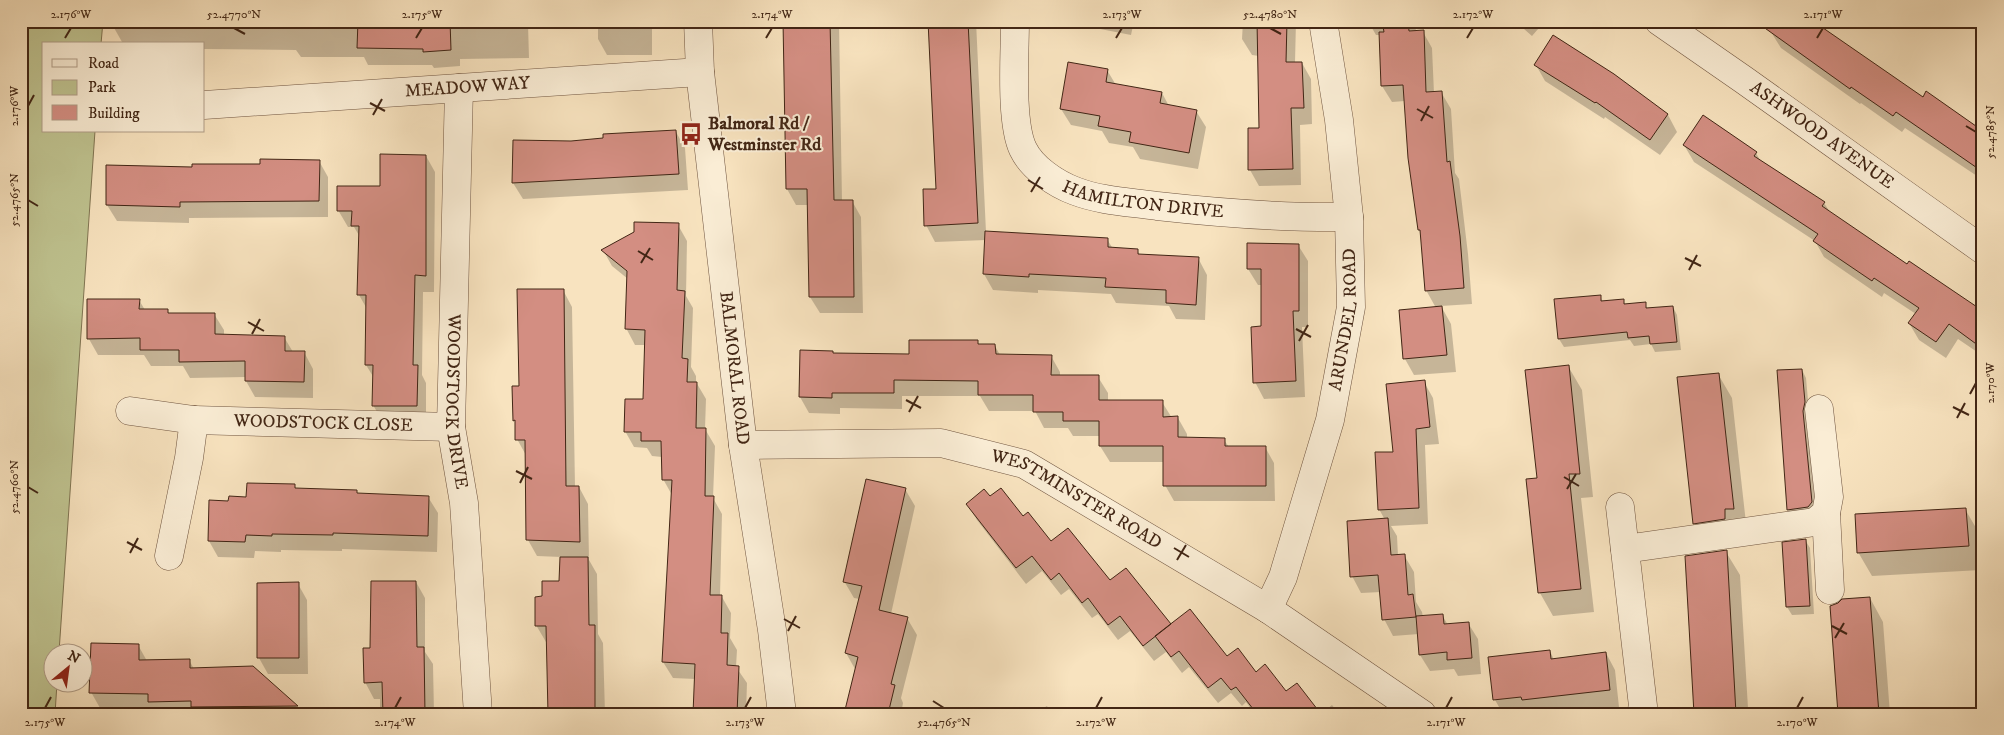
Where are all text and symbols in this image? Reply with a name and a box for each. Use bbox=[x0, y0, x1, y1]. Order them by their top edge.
text: 2.176°W bbox=[51, 7, 92, 22]
text: 52.4770°N bbox=[207, 7, 261, 22]
text: 2.175°W bbox=[402, 7, 443, 22]
text: 2.174°W bbox=[751, 7, 794, 22]
text: 2.173°W bbox=[1103, 7, 1142, 22]
text: 52.4780°N bbox=[1243, 7, 1297, 22]
text: 2.172°W bbox=[1453, 7, 1494, 22]
text: 2.171°W bbox=[1804, 7, 1843, 22]
legend bbox=[42, 42, 205, 132]
text: Road bbox=[88, 54, 120, 73]
street label: MEADOW WAY bbox=[404, 72, 531, 103]
street label: ASHWOOD AVENUE bbox=[1746, 77, 1898, 194]
text: Park bbox=[88, 78, 117, 97]
text: 2.176°W bbox=[7, 85, 22, 126]
text: Building bbox=[88, 104, 140, 123]
text: 52.4785°N bbox=[1983, 105, 1998, 159]
place label: Balmoral Rd / Westminster Rd bbox=[707, 113, 822, 156]
bus stop icon: Balmoral Rd / Westminster Rd bbox=[678, 121, 704, 147]
text: 52.4765°N bbox=[7, 173, 22, 227]
street label: HAMILTON DRIVE bbox=[1059, 176, 1225, 223]
street label: ARUNDEL ROAD bbox=[1325, 248, 1363, 393]
street label: BALMORAL ROAD bbox=[714, 290, 754, 446]
street label: WOODSTOCK DRIVE bbox=[440, 313, 473, 491]
text: 2.170°W bbox=[1983, 362, 1998, 403]
street label: WOODSTOCK CLOSE bbox=[232, 410, 413, 437]
street label: WESTMINSTER ROAD bbox=[988, 445, 1166, 554]
text: 52.4760°N bbox=[7, 460, 22, 514]
north arrow bbox=[42, 642, 92, 692]
text: N bbox=[64, 647, 84, 668]
text: 2.175°W bbox=[25, 715, 66, 730]
text: 2.174°W bbox=[374, 715, 417, 730]
text: 2.173°W bbox=[726, 715, 765, 730]
text: 52.4765°N bbox=[917, 715, 971, 730]
text: 2.172°W bbox=[1076, 715, 1117, 730]
text: 2.171°W bbox=[1427, 715, 1466, 730]
text: 2.170°W bbox=[1777, 715, 1818, 730]

